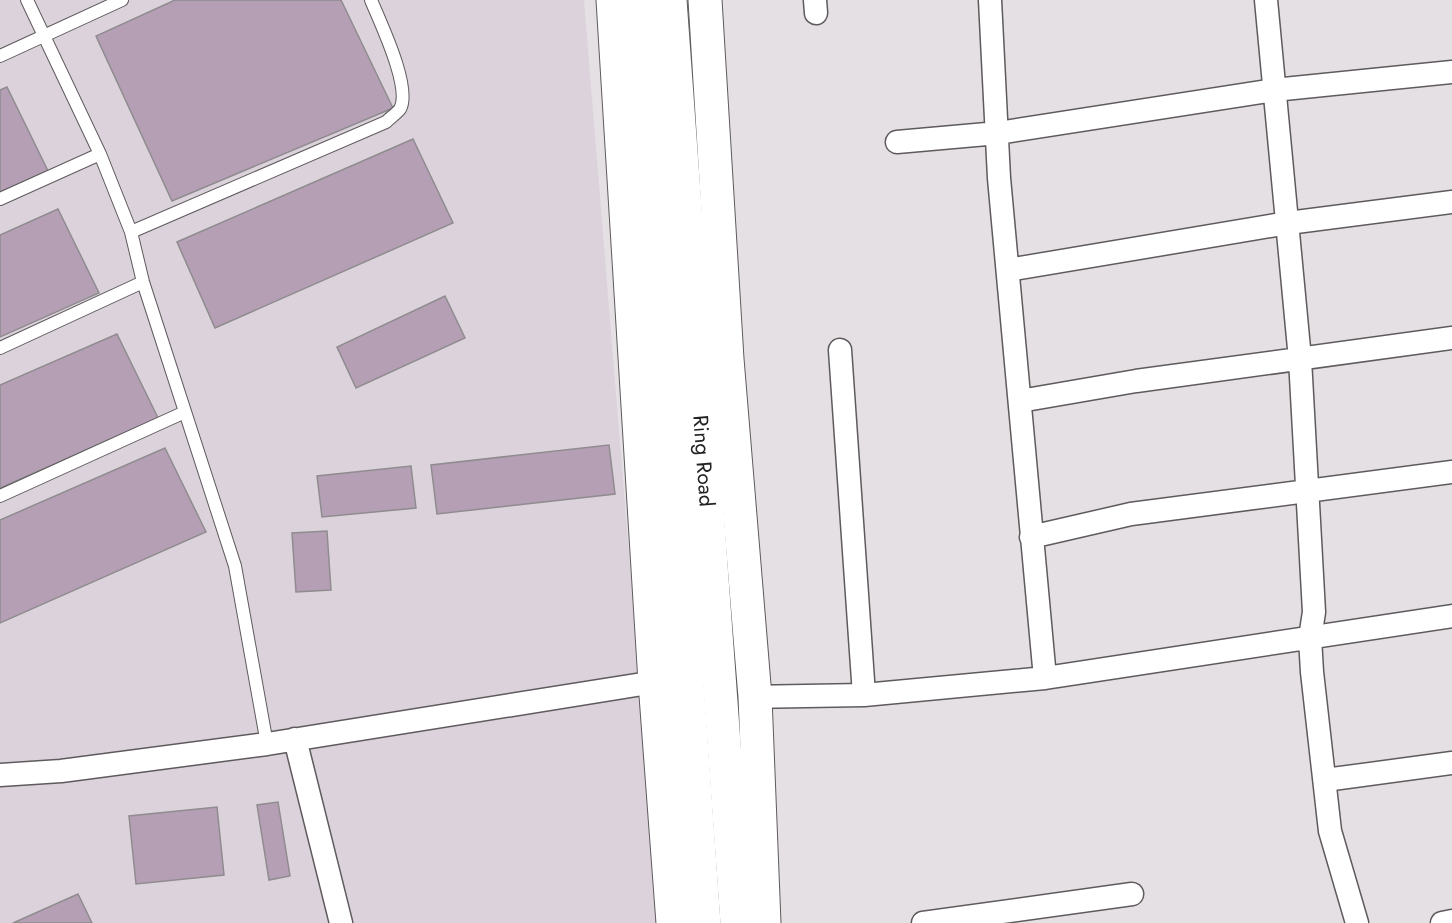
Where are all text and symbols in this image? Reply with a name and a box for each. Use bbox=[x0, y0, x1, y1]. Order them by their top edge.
street label: Ring Road bbox=[685, 414, 722, 508]

